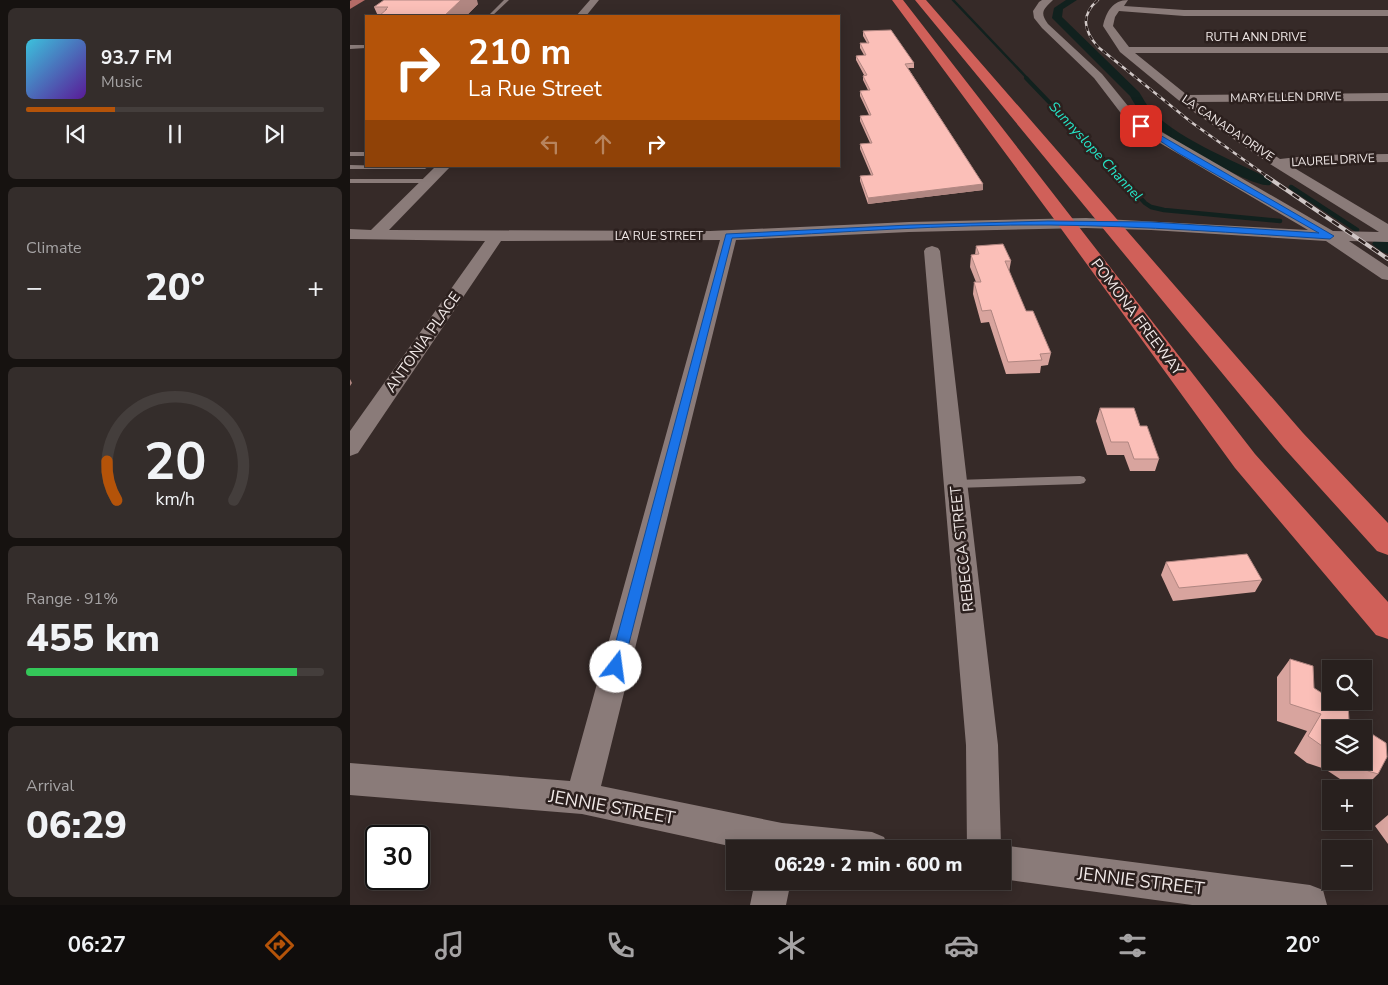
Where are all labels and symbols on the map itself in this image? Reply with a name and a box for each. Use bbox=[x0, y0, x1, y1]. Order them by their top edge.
street label: RUTH ANN DRIVE bbox=[1205, 29, 1307, 45]
street label: MARY ELLEN DRIVE bbox=[1230, 88, 1342, 106]
street label: LA CANADA DRIVE bbox=[1179, 91, 1277, 165]
water label: Sunnyslope Channel bbox=[1045, 98, 1147, 205]
pin bbox=[1120, 105, 1162, 147]
street label: LAUREL DRIVE bbox=[1291, 150, 1375, 170]
street label: LA RUE STREET bbox=[615, 228, 704, 244]
street label: POMONA FREEWAY bbox=[1086, 255, 1188, 380]
street label: ANTONIA PLACE bbox=[381, 288, 465, 396]
street label: REBECCA STREET bbox=[945, 485, 979, 613]
position arrow bbox=[589, 640, 641, 692]
street label: JENNIE STREET bbox=[546, 784, 677, 830]
speed limit sign: 30 bbox=[365, 825, 430, 890]
street label: JENNIE STREET bbox=[1075, 861, 1206, 901]

